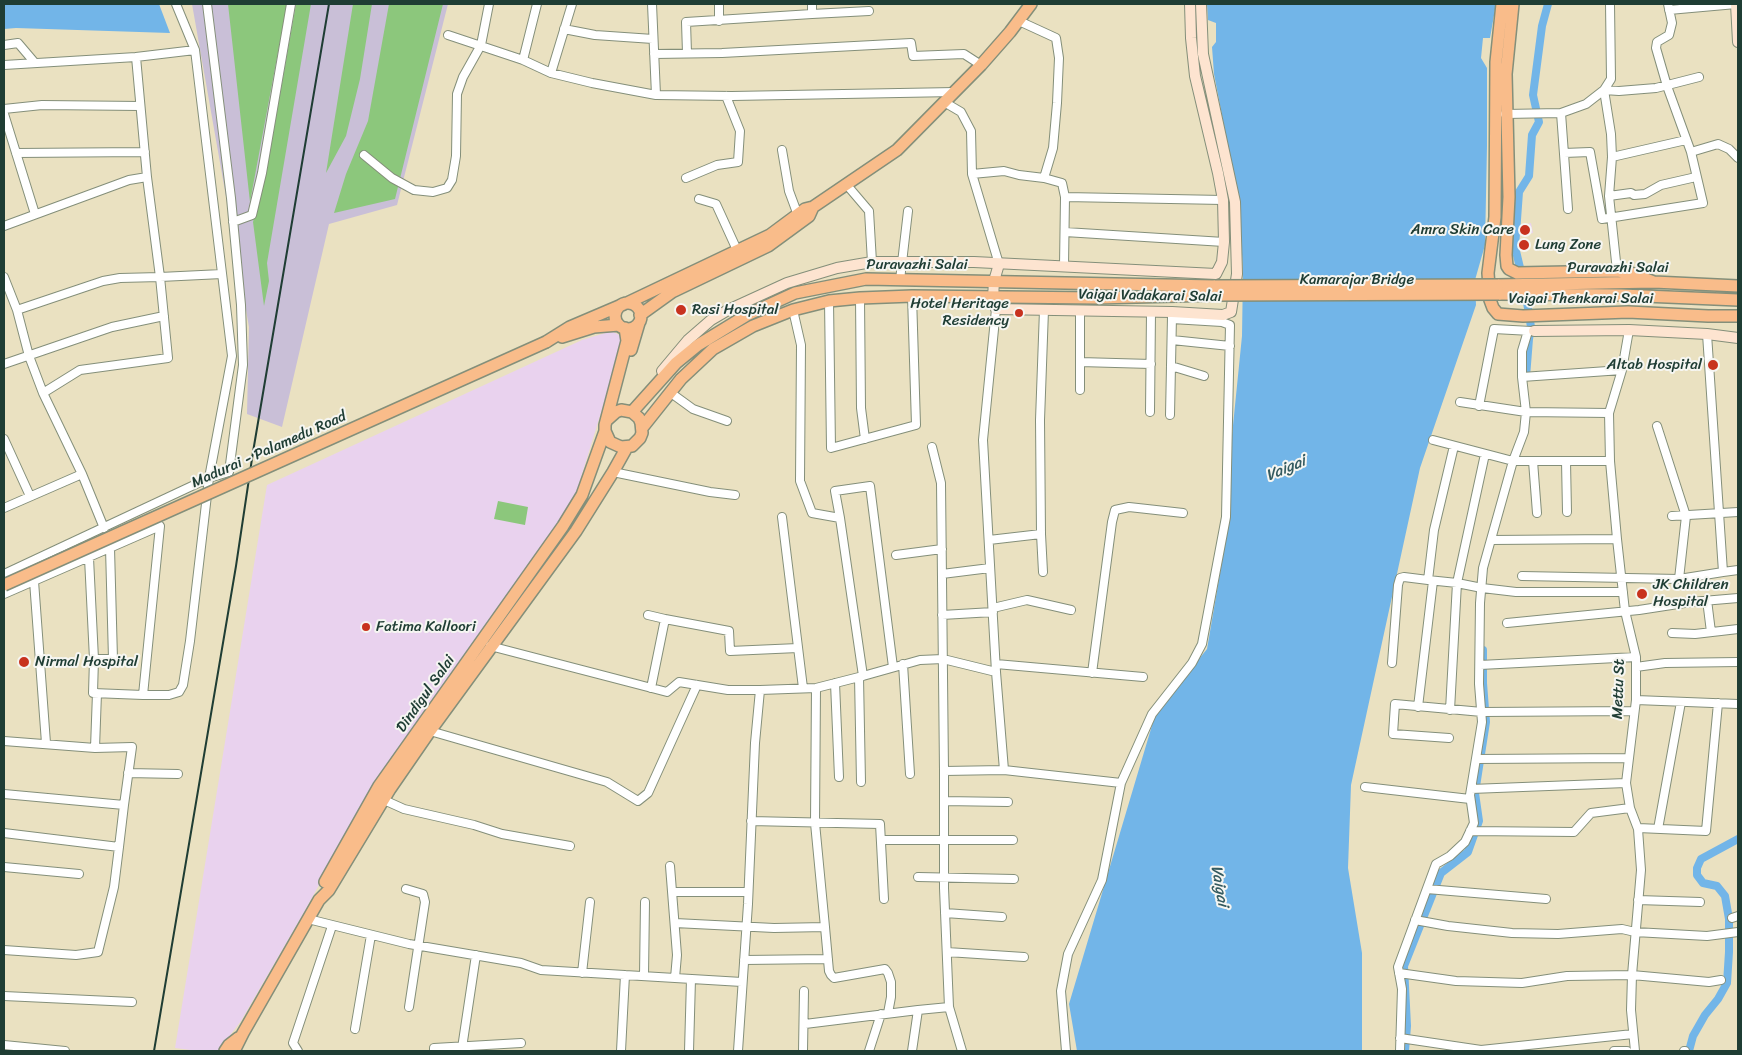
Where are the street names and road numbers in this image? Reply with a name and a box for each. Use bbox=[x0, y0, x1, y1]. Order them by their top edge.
street label: Puravazhi Salai bbox=[866, 256, 968, 274]
street label: Puravazhi Salai bbox=[1567, 259, 1669, 277]
street label: Kamarajar Bridge bbox=[1300, 271, 1414, 289]
street label: Vaigai Vadakarai Salai bbox=[1078, 286, 1222, 306]
street label: Vaigai Thenkarai Salai bbox=[1509, 290, 1653, 308]
street label: Madurai - Palamedu Road bbox=[189, 408, 349, 492]
street label: Dindigul Salai bbox=[393, 652, 459, 736]
street label: Mettu St bbox=[1609, 659, 1629, 719]

